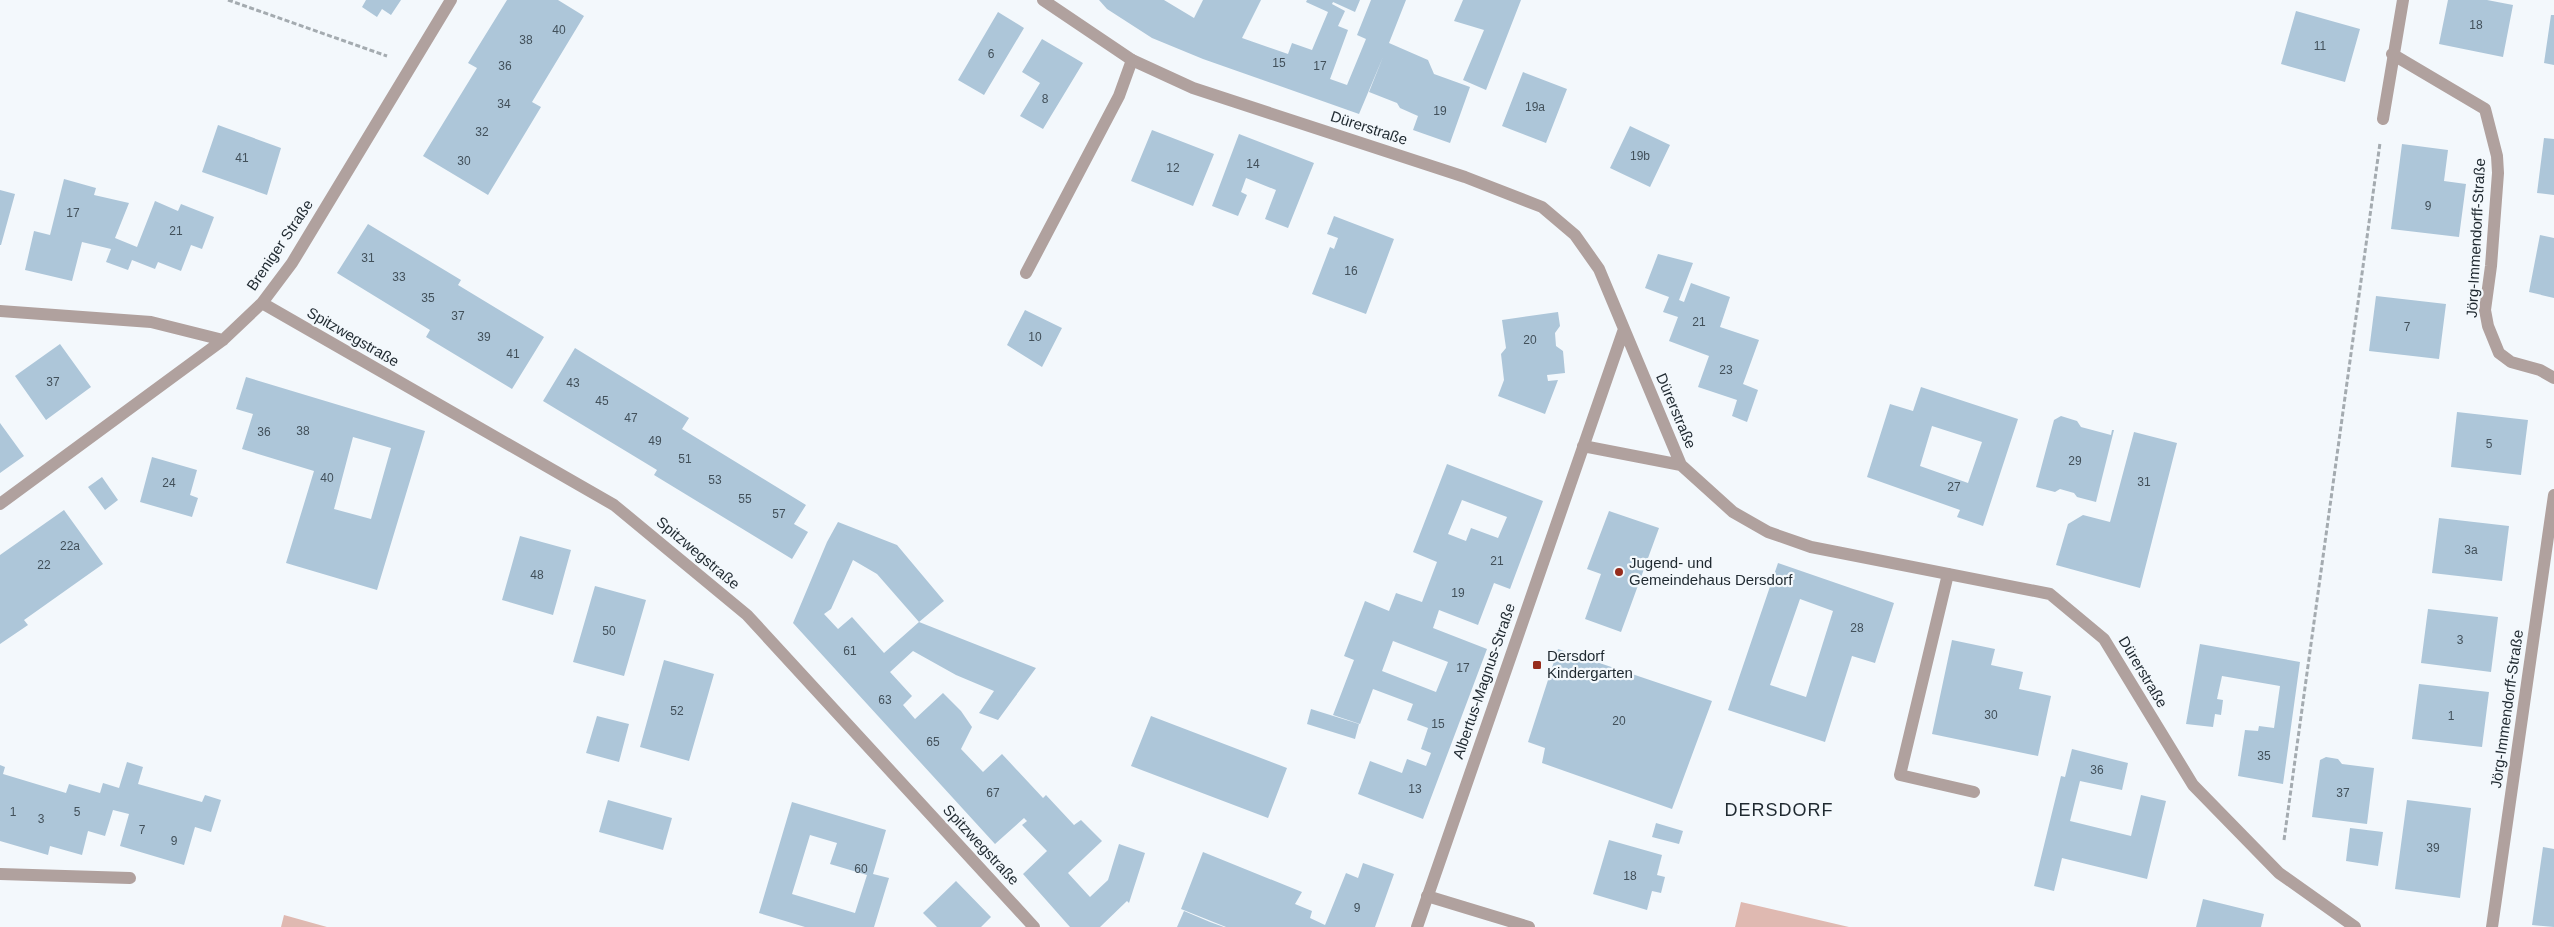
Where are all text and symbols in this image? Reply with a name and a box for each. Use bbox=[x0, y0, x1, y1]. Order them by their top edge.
house number: 18 bbox=[2469, 18, 2483, 32]
house number: 40 bbox=[552, 23, 566, 37]
house number: 38 bbox=[519, 33, 533, 47]
house number: 11 bbox=[2314, 39, 2327, 53]
house number: 6 bbox=[988, 47, 995, 61]
house number: 15 bbox=[1272, 56, 1286, 70]
house number: 36 bbox=[498, 59, 512, 73]
house number: 17 bbox=[1313, 59, 1327, 73]
house number: 8 bbox=[1042, 92, 1049, 106]
house number: 34 bbox=[497, 97, 511, 111]
house number: 19a bbox=[1525, 100, 1545, 114]
house number: 19 bbox=[1433, 104, 1447, 118]
street label: Dürerstraße bbox=[1328, 107, 1410, 148]
house number: 32 bbox=[475, 125, 489, 139]
house number: 19b bbox=[1630, 149, 1650, 163]
house number: 41 bbox=[235, 151, 249, 165]
house number: 30 bbox=[457, 154, 471, 168]
house number: 14 bbox=[1246, 157, 1260, 171]
street label: Jörg-Immendorff-Straße bbox=[2463, 158, 2488, 318]
house number: 12 bbox=[1166, 161, 1180, 175]
street label: Breniger Straße bbox=[243, 196, 316, 293]
house number: 9 bbox=[2425, 199, 2432, 213]
house number: 17 bbox=[66, 206, 80, 220]
house number: 21 bbox=[169, 224, 183, 238]
house number: 31 bbox=[361, 251, 375, 265]
house number: 16 bbox=[1344, 264, 1358, 278]
house number: 33 bbox=[392, 270, 406, 284]
house number: 35 bbox=[421, 291, 435, 305]
street label: Spitzwegstraße bbox=[304, 303, 402, 370]
house number: 37 bbox=[451, 309, 465, 323]
house number: 21 bbox=[1692, 315, 1706, 329]
house number: 7 bbox=[2404, 320, 2411, 334]
house number: 39 bbox=[477, 330, 491, 344]
house number: 10 bbox=[1028, 330, 1042, 344]
house number: 20 bbox=[1523, 333, 1537, 347]
house number: 41 bbox=[506, 347, 520, 361]
house number: 23 bbox=[1719, 363, 1733, 377]
street label: Dürerstraße bbox=[1653, 371, 1700, 451]
house number: 37 bbox=[46, 375, 60, 389]
house number: 43 bbox=[566, 376, 580, 390]
house number: 45 bbox=[595, 394, 609, 408]
house number: 47 bbox=[624, 411, 638, 425]
house number: 38 bbox=[296, 424, 310, 438]
house number: 36 bbox=[257, 425, 271, 439]
house number: 49 bbox=[648, 434, 662, 448]
house number: 5 bbox=[2486, 437, 2493, 451]
house number: 51 bbox=[678, 452, 692, 466]
house number: 29 bbox=[2068, 454, 2082, 468]
house number: 40 bbox=[320, 471, 334, 485]
house number: 53 bbox=[708, 473, 722, 487]
house number: 31 bbox=[2137, 475, 2151, 489]
house number: 24 bbox=[162, 476, 176, 490]
house number: 27 bbox=[1947, 480, 1961, 494]
house number: 55 bbox=[738, 492, 752, 506]
house number: 57 bbox=[772, 507, 786, 521]
street label: Spitzwegstraße bbox=[653, 513, 743, 592]
house number: 22a bbox=[60, 539, 80, 553]
house number: 3a bbox=[2464, 543, 2478, 557]
house number: 21 bbox=[1490, 554, 1504, 568]
place label: Jugend- und Gemeindehaus Dersdorf bbox=[1629, 554, 1793, 588]
house number: 22 bbox=[37, 558, 51, 572]
marker: Jugend- und Gemeindehaus Dersdorf bbox=[1613, 566, 1625, 578]
house number: 48 bbox=[530, 568, 544, 582]
house number: 19 bbox=[1451, 586, 1465, 600]
street label: Albertus-Magnus-Straße bbox=[1449, 601, 1518, 761]
house number: 28 bbox=[1850, 621, 1864, 635]
house number: 50 bbox=[602, 624, 616, 638]
street label: Jörg-Immendorff-Straße bbox=[2487, 629, 2526, 789]
street label: Dürerstraße bbox=[2116, 633, 2171, 710]
house number: 3 bbox=[2457, 633, 2464, 647]
house number: 61 bbox=[843, 644, 857, 658]
place label: Dersdorf Kindergarten bbox=[1547, 647, 1633, 681]
marker: Dersdorf Kindergarten bbox=[1531, 659, 1543, 671]
house number: 17 bbox=[1456, 661, 1470, 675]
house number: 63 bbox=[878, 693, 892, 707]
house number: 52 bbox=[670, 704, 684, 718]
house number: 30 bbox=[1984, 708, 1998, 722]
house number: 1 bbox=[2448, 709, 2455, 723]
house number: 20 bbox=[1612, 714, 1626, 728]
house number: 15 bbox=[1431, 717, 1445, 731]
house number: 65 bbox=[926, 735, 940, 749]
house number: 35 bbox=[2257, 749, 2271, 763]
house number: 36 bbox=[2090, 763, 2104, 777]
house number: 13 bbox=[1408, 782, 1422, 796]
house number: 67 bbox=[986, 786, 1000, 800]
house number: 37 bbox=[2336, 786, 2350, 800]
district label: DERSDORF bbox=[1724, 800, 1834, 820]
street label: Spitzwegstraße bbox=[940, 801, 1023, 888]
house number: 1 bbox=[10, 805, 17, 819]
house number: 5 bbox=[74, 805, 81, 819]
house number: 3 bbox=[38, 812, 45, 826]
house number: 7 bbox=[139, 823, 146, 837]
house number: 9 bbox=[171, 834, 178, 848]
house number: 39 bbox=[2426, 841, 2440, 855]
house number: 60 bbox=[854, 862, 868, 876]
house number: 18 bbox=[1623, 869, 1637, 883]
house number: 9 bbox=[1354, 901, 1361, 915]

